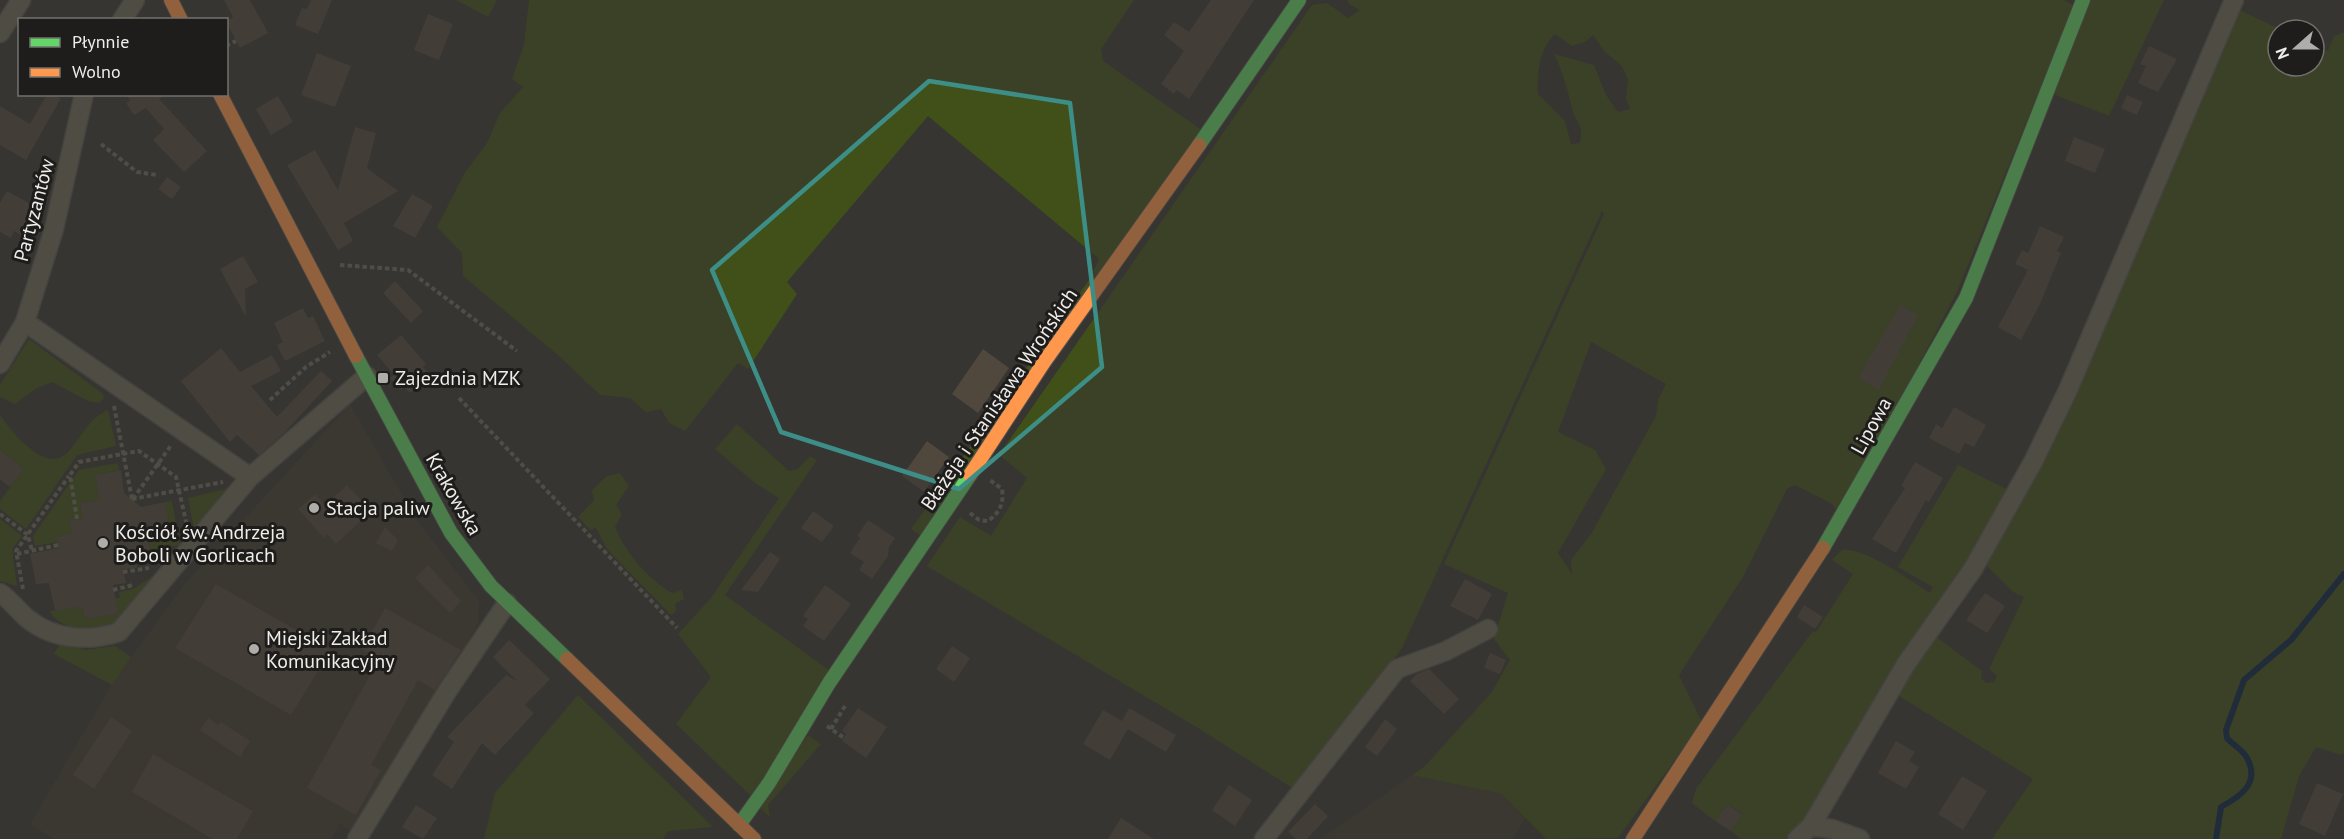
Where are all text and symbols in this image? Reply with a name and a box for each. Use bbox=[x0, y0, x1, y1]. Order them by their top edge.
legend bbox=[18, 18, 228, 96]
north arrow bbox=[2266, 18, 2326, 78]
text: Płynnie bbox=[72, 30, 129, 53]
text: N bbox=[2271, 45, 2293, 62]
text: Wolno bbox=[72, 60, 121, 83]
street label: Partyzantów bbox=[8, 156, 60, 264]
street label: Błażeja i Stanisława Wrońskich bbox=[915, 283, 1083, 515]
place label: Zajezdnia MZK bbox=[395, 365, 521, 391]
marker: Zajezdnia MZK bbox=[376, 371, 390, 385]
street label: Lipowa bbox=[1845, 393, 1897, 459]
street label: Krakowska bbox=[420, 448, 488, 540]
place label: Stacja paliw bbox=[326, 495, 430, 521]
marker: Stacja paliw bbox=[307, 501, 321, 515]
place label: Kościół św. Andrzeja Boboli w Gorlicach bbox=[115, 519, 285, 568]
marker: Kościół św. Andrzeja Boboli w Gorlicach bbox=[96, 536, 110, 550]
place label: Miejski Zakład Komunikacyjny bbox=[266, 625, 395, 674]
marker: Miejski Zakład Komunikacyjny bbox=[247, 642, 261, 656]

